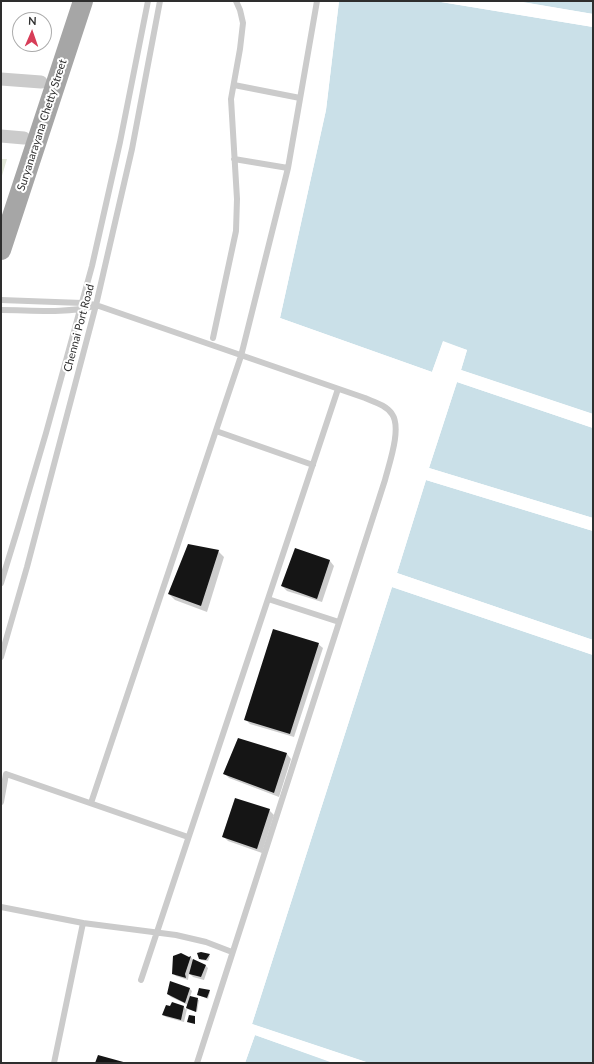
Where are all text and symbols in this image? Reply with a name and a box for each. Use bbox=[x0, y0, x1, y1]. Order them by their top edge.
north arrow bbox=[12, 12, 52, 52]
text: N bbox=[28, 14, 37, 27]
street label: Suryanarayana Chetty Street bbox=[14, 58, 70, 192]
street label: Chennai Port Road bbox=[61, 283, 97, 373]

